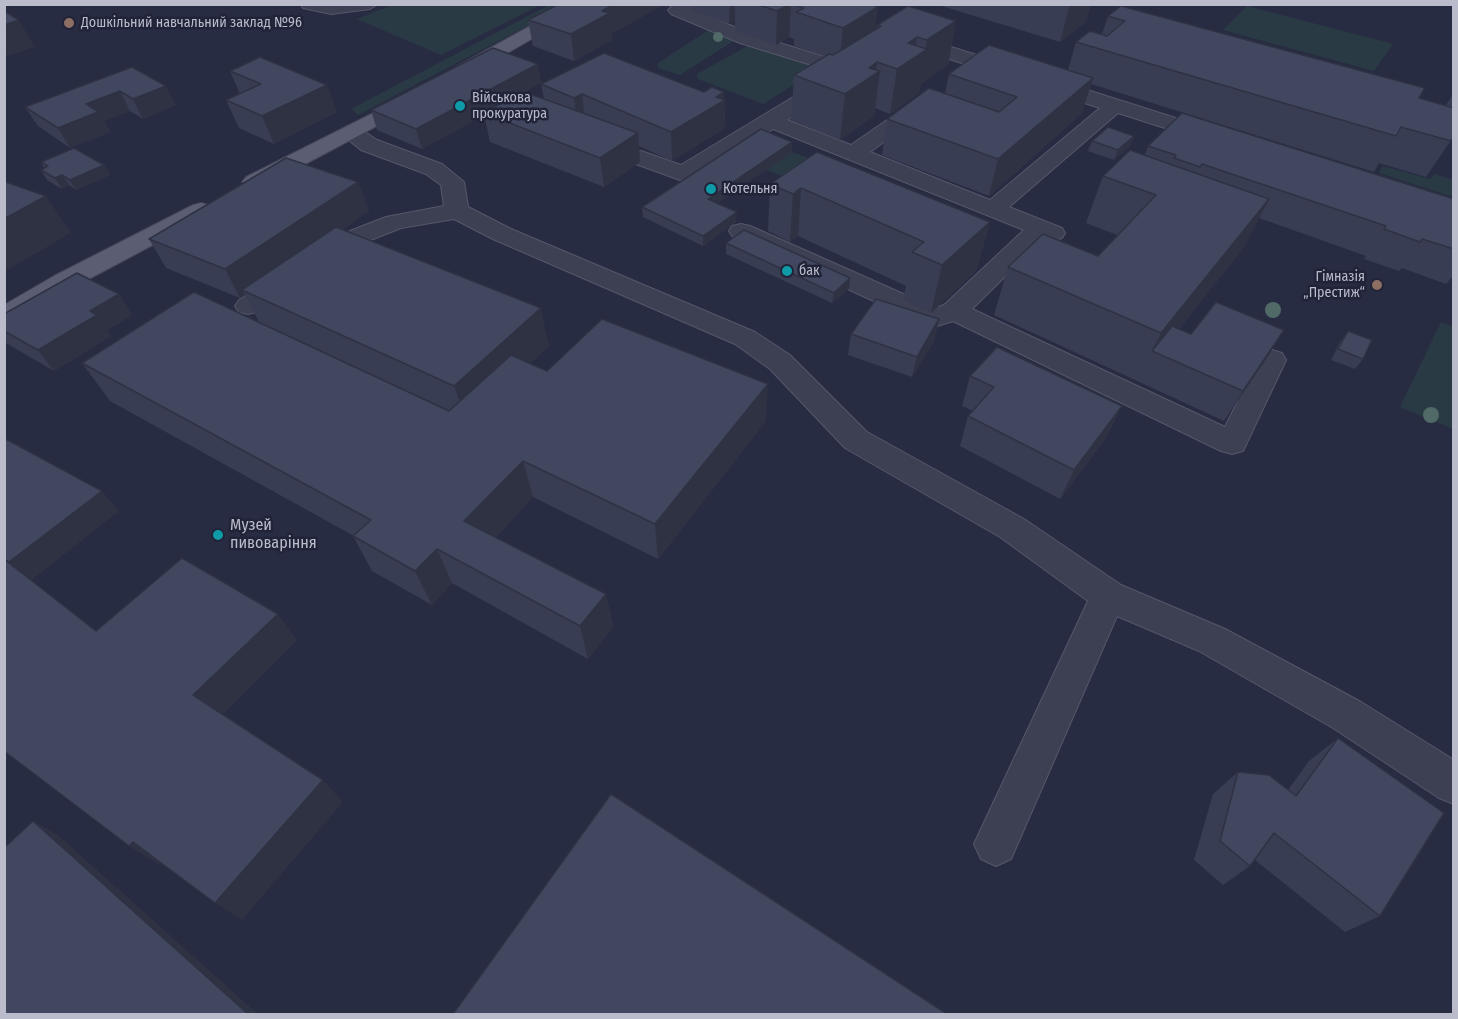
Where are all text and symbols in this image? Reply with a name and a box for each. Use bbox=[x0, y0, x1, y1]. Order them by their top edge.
place label: Дошкільний навчальний заклад №96 bbox=[81, 15, 302, 31]
marker: Дошкільний навчальний заклад №96 bbox=[62, 16, 76, 30]
place label: Військова прокуратура bbox=[472, 90, 547, 122]
marker: Військова прокуратура bbox=[453, 99, 467, 113]
place label: Котельня bbox=[723, 181, 778, 197]
marker: Котельня bbox=[704, 182, 718, 196]
place label: бак bbox=[799, 263, 820, 279]
marker: бак bbox=[780, 264, 794, 278]
place label: Гімназія „Престиж“ bbox=[1303, 269, 1365, 302]
marker: Гімназія „Престиж“ bbox=[1370, 278, 1384, 292]
place label: Музей пивоваріння bbox=[230, 516, 317, 554]
marker: Музей пивоваріння bbox=[211, 528, 225, 542]

